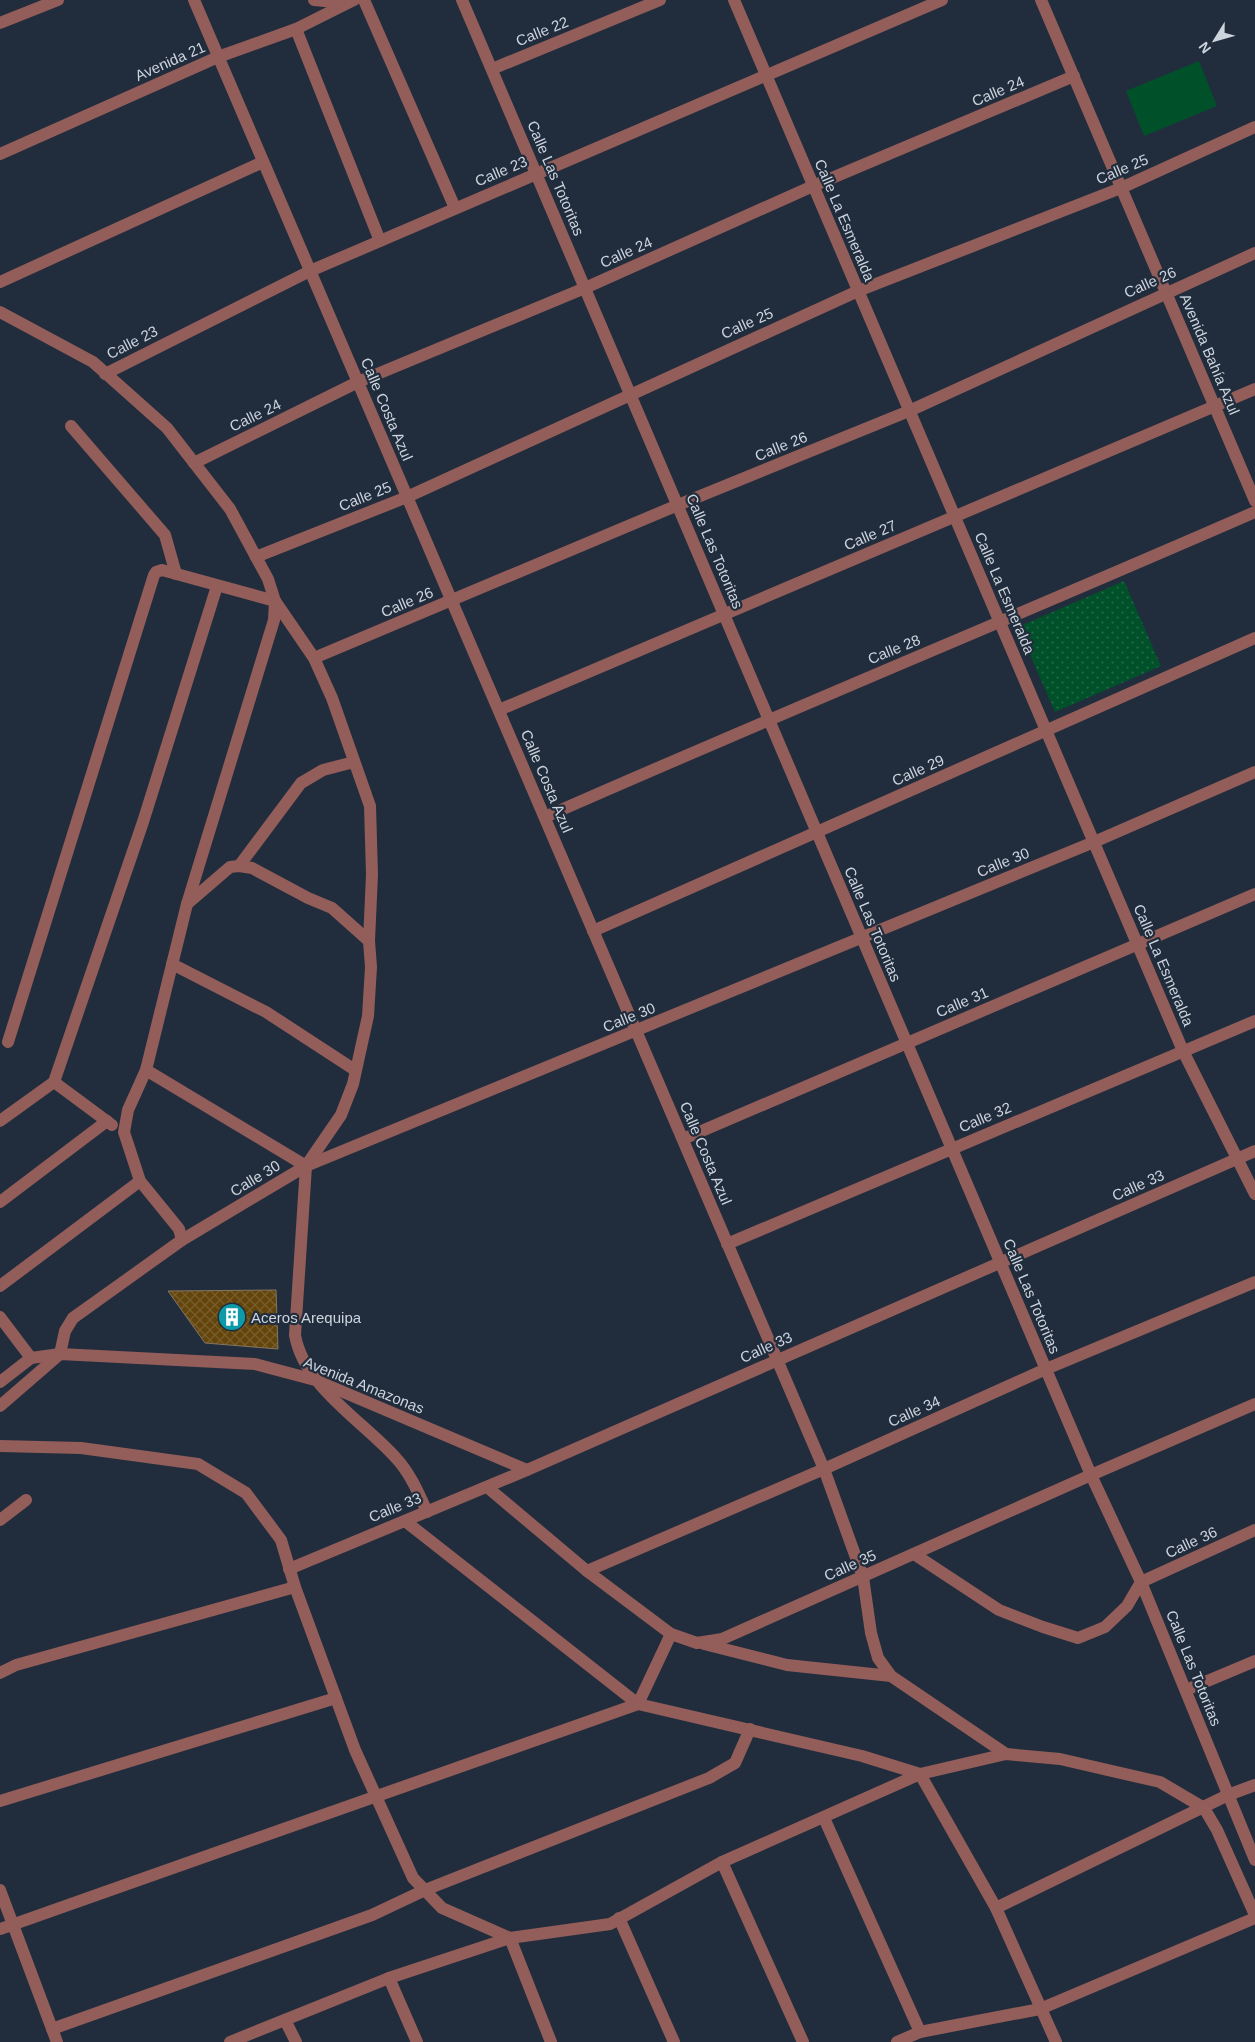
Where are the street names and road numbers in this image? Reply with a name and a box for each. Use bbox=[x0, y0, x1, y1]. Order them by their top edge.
street label: Calle 22 bbox=[513, 13, 571, 49]
street label: Avenida 21 bbox=[132, 38, 208, 84]
street label: Calle 24 bbox=[969, 72, 1027, 110]
street label: Calle Las Totoritas bbox=[524, 118, 588, 238]
street label: Calle 25 bbox=[1093, 150, 1151, 188]
street label: Calle 23 bbox=[472, 152, 530, 190]
street label: Calle La Esmeralda bbox=[812, 156, 879, 284]
street label: Calle 24 bbox=[597, 233, 655, 271]
street label: Calle 26 bbox=[1121, 263, 1179, 301]
street label: Avenida Bahía Azul bbox=[1177, 291, 1243, 417]
street label: Calle 25 bbox=[718, 304, 776, 342]
street label: Calle 23 bbox=[104, 322, 160, 362]
street label: Calle Costa Azul bbox=[358, 355, 416, 463]
street label: Calle 24 bbox=[227, 395, 283, 435]
street label: Calle 26 bbox=[752, 428, 810, 464]
street label: Calle 25 bbox=[336, 478, 394, 514]
street label: Calle Las Totoritas bbox=[683, 491, 747, 611]
street label: Calle 27 bbox=[841, 516, 899, 554]
street label: Calle La Esmeralda bbox=[972, 529, 1039, 657]
street label: Calle 26 bbox=[378, 583, 436, 621]
street label: Calle 28 bbox=[865, 631, 923, 667]
street label: Calle Costa Azul bbox=[518, 727, 576, 835]
street label: Calle 29 bbox=[889, 751, 947, 789]
street label: Calle 30 bbox=[974, 844, 1032, 880]
street label: Calle Las Totoritas bbox=[841, 864, 905, 984]
street label: Calle La Esmeralda bbox=[1131, 901, 1198, 1029]
street label: Calle 31 bbox=[933, 983, 991, 1021]
street label: Calle 30 bbox=[600, 999, 658, 1035]
street label: Calle 32 bbox=[956, 1098, 1014, 1136]
street label: Calle Costa Azul bbox=[677, 1099, 735, 1207]
street label: Calle 30 bbox=[227, 1157, 283, 1199]
street label: Calle 33 bbox=[1109, 1166, 1167, 1204]
street label: Calle Las Totoritas bbox=[1000, 1236, 1064, 1356]
street label: Calle 33 bbox=[737, 1328, 795, 1366]
street label: Avenida Amazonas bbox=[301, 1353, 427, 1417]
street label: Calle 34 bbox=[885, 1392, 943, 1430]
street label: Calle 33 bbox=[366, 1489, 424, 1525]
street label: Calle 36 bbox=[1162, 1523, 1220, 1561]
street label: Calle 35 bbox=[821, 1546, 879, 1584]
street label: Calle Las Totoritas bbox=[1163, 1608, 1225, 1728]

